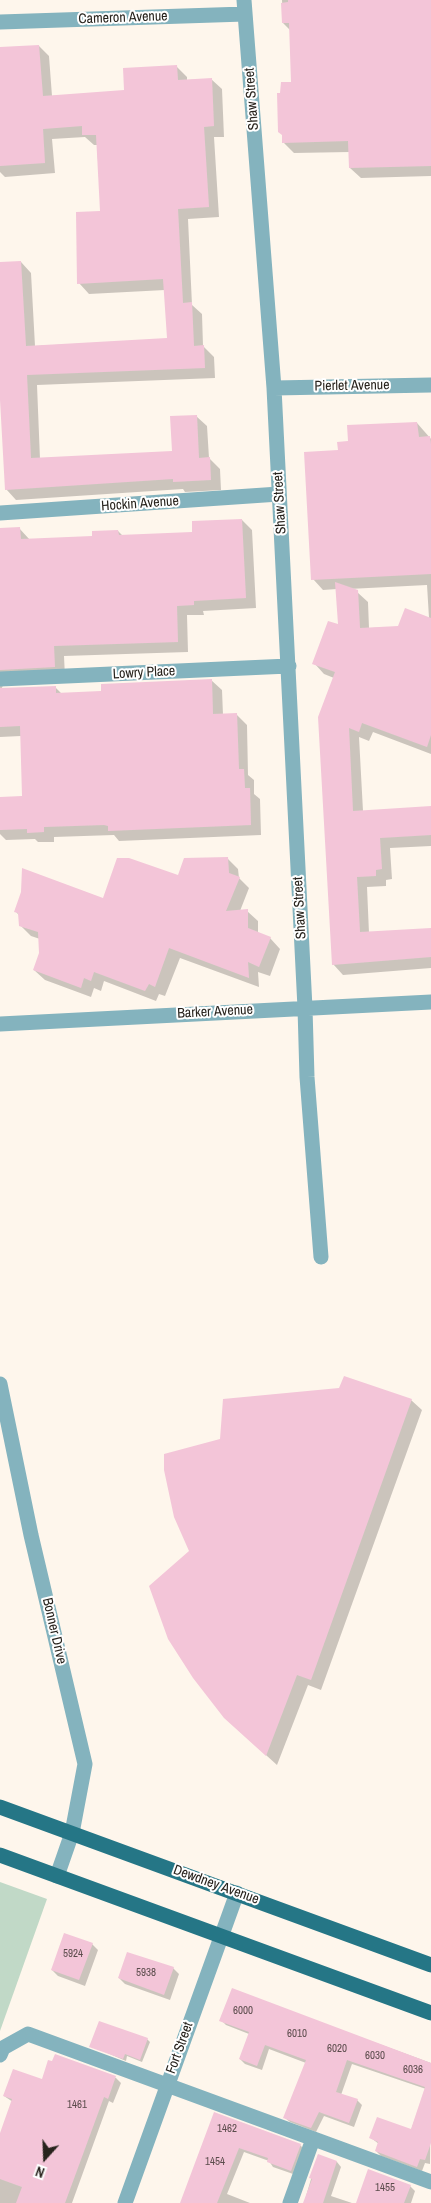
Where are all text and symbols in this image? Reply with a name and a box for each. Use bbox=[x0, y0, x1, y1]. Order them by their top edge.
street label: Cameron Avenue bbox=[78, 8, 168, 28]
street label: Shaw Street bbox=[241, 67, 263, 131]
street label: Pierlet Avenue bbox=[314, 377, 390, 395]
street label: Shaw Street bbox=[270, 471, 290, 535]
street label: Hockin Avenue bbox=[101, 493, 179, 515]
street label: Lowry Place bbox=[112, 663, 176, 683]
street label: Shaw Street bbox=[290, 876, 310, 940]
street label: Barker Avenue bbox=[177, 1002, 253, 1022]
street label: Bonner Drive bbox=[38, 1596, 70, 1666]
street label: Dewdney Avenue bbox=[171, 1862, 261, 1908]
house number: 5924 bbox=[63, 1947, 83, 1961]
house number: 5938 bbox=[136, 1966, 156, 1980]
house number: 6000 bbox=[233, 2004, 253, 2018]
street label: Fort Street bbox=[163, 2020, 197, 2076]
house number: 6010 bbox=[287, 2027, 307, 2041]
house number: 6020 bbox=[327, 2042, 347, 2056]
house number: 6030 bbox=[365, 2049, 385, 2063]
house number: 6036 bbox=[403, 2063, 423, 2077]
house number: 1461 bbox=[67, 2098, 87, 2112]
house number: 1462 bbox=[217, 2122, 237, 2136]
north arrow bbox=[20, 2133, 70, 2183]
house number: 1454 bbox=[205, 2155, 225, 2169]
text: N bbox=[33, 2162, 47, 2182]
house number: 1455 bbox=[375, 2181, 395, 2195]

